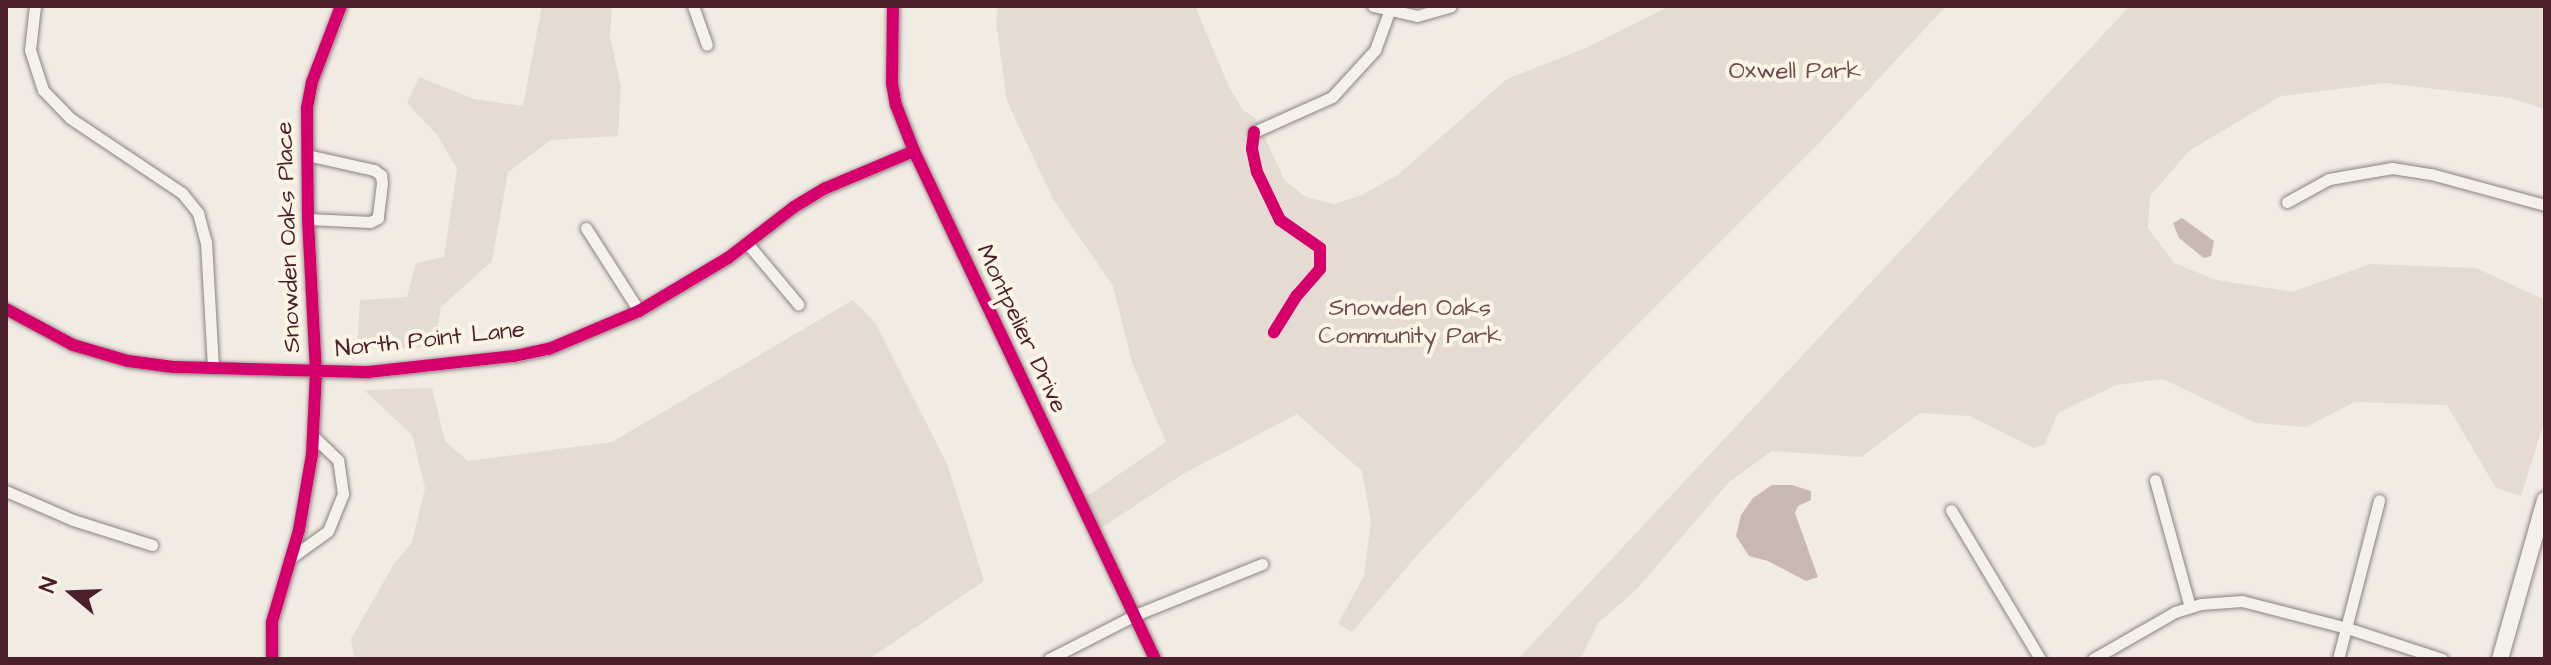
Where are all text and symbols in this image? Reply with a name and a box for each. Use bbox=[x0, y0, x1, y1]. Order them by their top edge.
park label: Oxwell Park bbox=[1729, 58, 1861, 86]
street label: Snowden Oaks Place bbox=[271, 121, 307, 353]
street label: Montpelier Drive bbox=[969, 240, 1073, 418]
park label: Snowden Oaks Community Park bbox=[1318, 295, 1502, 351]
street label: North Point Lane bbox=[334, 316, 526, 364]
north arrow bbox=[32, 553, 112, 633]
text: N bbox=[32, 573, 66, 597]

